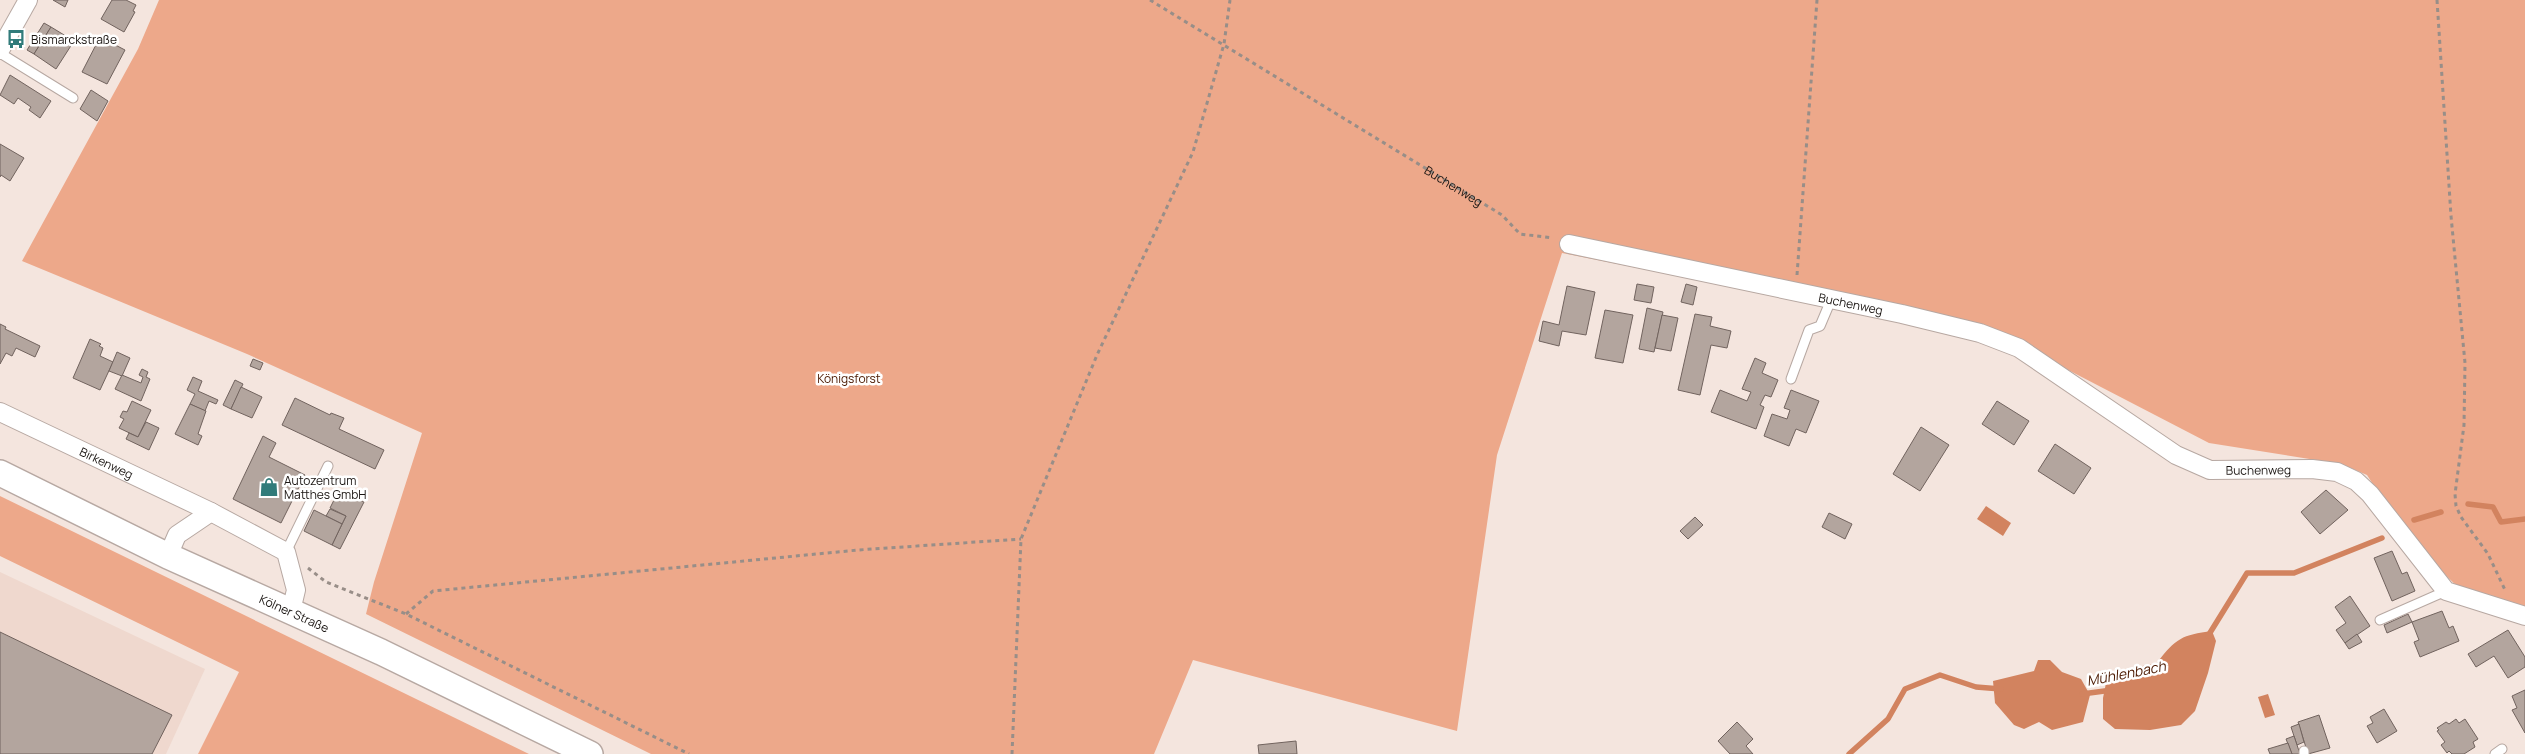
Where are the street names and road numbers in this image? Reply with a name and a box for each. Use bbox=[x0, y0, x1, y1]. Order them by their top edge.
street label: Buchenweg bbox=[1421, 161, 1486, 210]
street label: Buchenweg bbox=[1817, 288, 1885, 318]
street label: Birkenweg bbox=[77, 443, 136, 483]
street label: Buchenweg bbox=[2226, 461, 2291, 478]
street label: Kölner Straße bbox=[257, 590, 332, 636]

